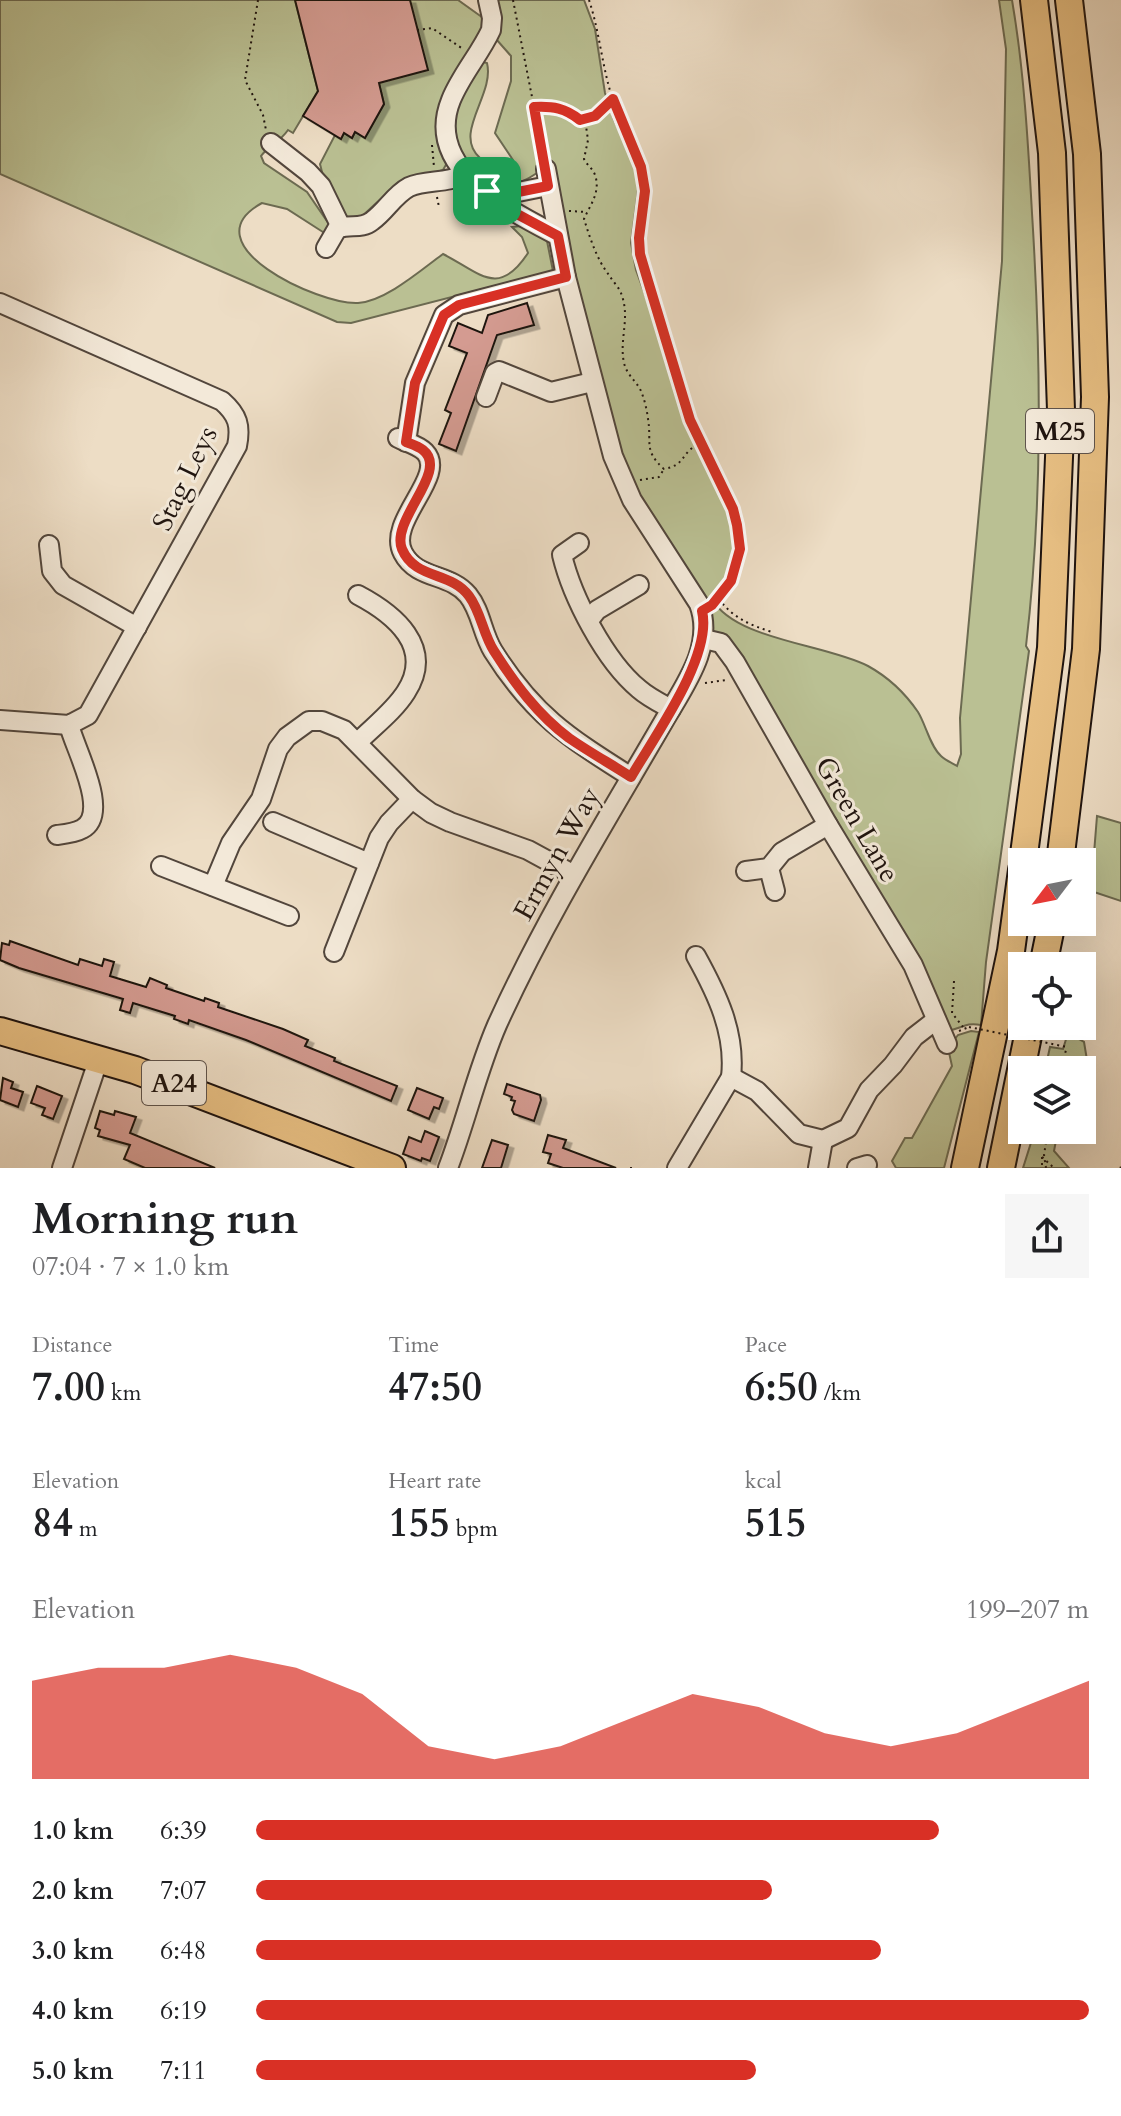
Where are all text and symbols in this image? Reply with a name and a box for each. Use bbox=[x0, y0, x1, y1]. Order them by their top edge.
pin bbox=[453, 157, 521, 225]
icon: arrive bbox=[465, 169, 509, 213]
road number: M25 bbox=[1026, 409, 1094, 453]
street label: Stag Leys bbox=[143, 420, 227, 537]
street label: Green Lane bbox=[806, 750, 908, 889]
street label: Ermyn Way bbox=[505, 780, 609, 927]
north arrow bbox=[1008, 848, 1096, 936]
map controls bbox=[1008, 848, 1096, 1144]
button: locate bbox=[1008, 952, 1096, 1040]
button: layers bbox=[1008, 1056, 1096, 1144]
road number: A24 bbox=[142, 1061, 206, 1105]
text: Morning run bbox=[32, 1189, 298, 1249]
button: share bbox=[1005, 1194, 1089, 1278]
text: 07:04 · 7 × 1.0 km bbox=[32, 1249, 229, 1284]
text: Distance bbox=[32, 1330, 112, 1360]
text: Time bbox=[388, 1330, 439, 1360]
text: Pace bbox=[745, 1330, 787, 1360]
text: 7.00 bbox=[32, 1360, 105, 1415]
text: 47:50 bbox=[388, 1360, 482, 1415]
text: 6:50 bbox=[745, 1360, 818, 1415]
text: km bbox=[105, 1378, 141, 1408]
text: /km bbox=[818, 1378, 861, 1408]
text: Elevation bbox=[32, 1466, 119, 1496]
text: Heart rate bbox=[388, 1466, 482, 1496]
text: kcal bbox=[745, 1466, 782, 1496]
text: 84 bbox=[32, 1496, 73, 1551]
text: 155 bbox=[388, 1496, 450, 1551]
text: 515 bbox=[745, 1496, 806, 1551]
text: m bbox=[73, 1514, 98, 1544]
text: bpm bbox=[450, 1514, 498, 1544]
text: Elevation bbox=[32, 1592, 135, 1627]
text: 199–207 m bbox=[966, 1592, 1089, 1627]
text: 1.0 km bbox=[32, 1813, 113, 1848]
text: 6:39 bbox=[160, 1813, 207, 1848]
text: 2.0 km bbox=[32, 1873, 113, 1908]
text: 7:07 bbox=[160, 1873, 207, 1908]
text: 3.0 km bbox=[32, 1933, 113, 1968]
text: 6:48 bbox=[160, 1933, 207, 1968]
text: 4.0 km bbox=[32, 1993, 113, 2028]
text: 6:19 bbox=[160, 1993, 207, 2028]
text: 5.0 km bbox=[32, 2053, 113, 2088]
text: 7:11 bbox=[160, 2053, 207, 2088]

